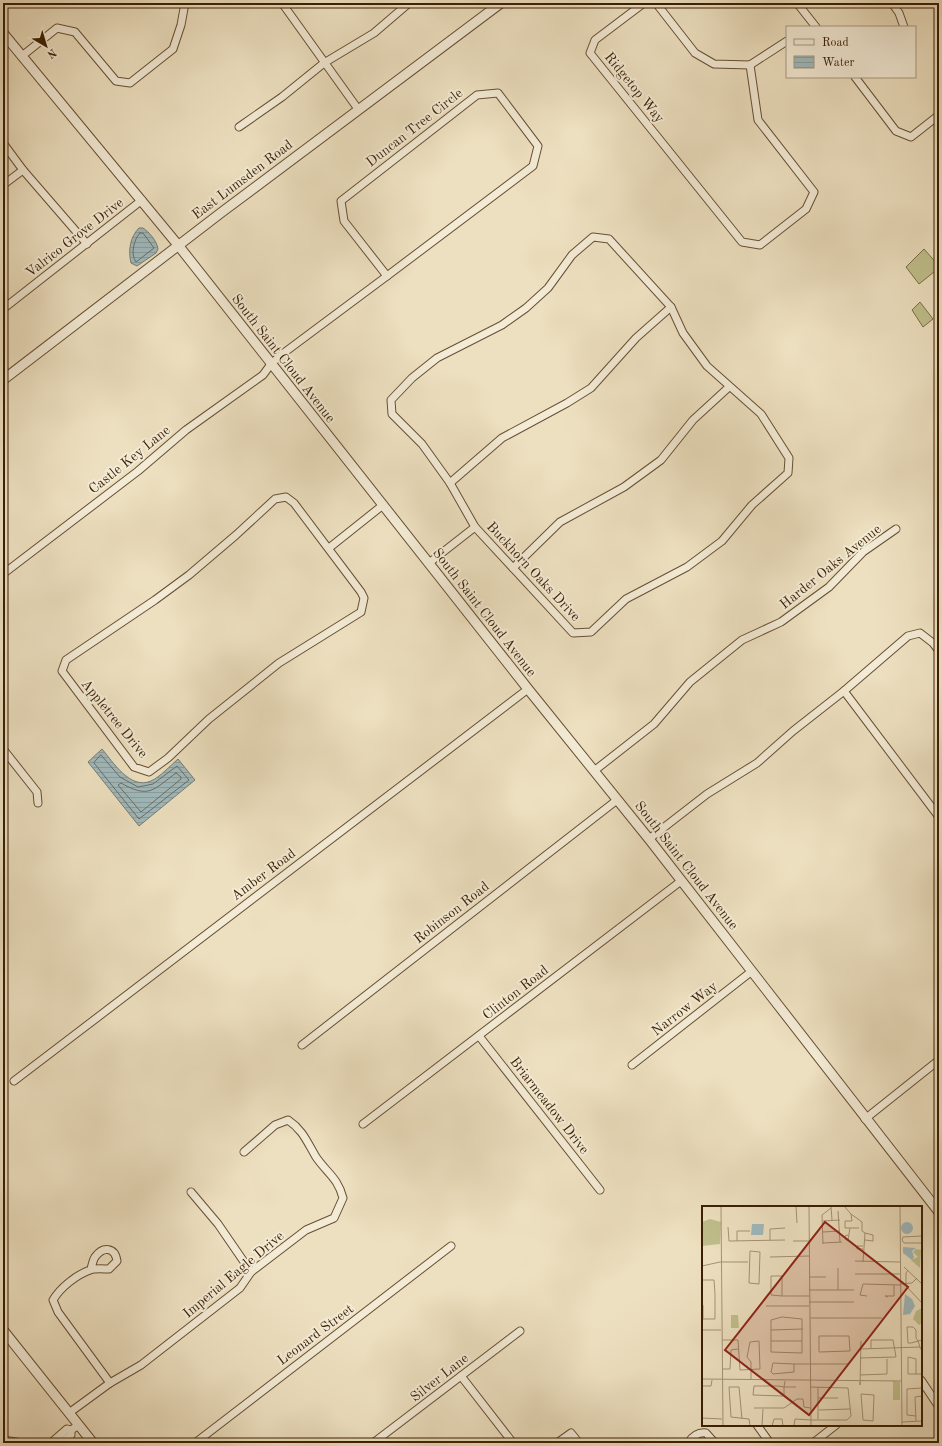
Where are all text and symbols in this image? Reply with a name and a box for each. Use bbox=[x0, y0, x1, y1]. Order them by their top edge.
north arrow bbox=[26, 26, 66, 66]
legend bbox=[786, 26, 916, 78]
text: Road bbox=[822, 37, 849, 49]
text: N bbox=[44, 46, 58, 60]
street label: Ridgetop Way bbox=[602, 50, 667, 126]
text: Water bbox=[822, 57, 855, 69]
street label: Duncan Tree Circle bbox=[364, 86, 466, 170]
street label: East Lumsden Road bbox=[190, 138, 296, 222]
street label: Valrico Grove Drive bbox=[23, 195, 126, 280]
street label: South Saint Cloud Avenue bbox=[229, 292, 338, 425]
street label: Castle Key Lane bbox=[86, 423, 173, 497]
street label: Buckhorn Oaks Drive bbox=[484, 519, 583, 624]
street label: Harder Oaks Avenue bbox=[777, 522, 884, 612]
street label: South Saint Cloud Avenue bbox=[430, 546, 539, 679]
street label: Appletree Drive bbox=[78, 677, 150, 761]
street label: South Saint Cloud Avenue bbox=[632, 799, 741, 932]
street label: Amber Road bbox=[229, 846, 298, 903]
street label: Robinson Road bbox=[411, 879, 492, 946]
street label: Clinton Road bbox=[480, 963, 551, 1023]
street label: Narrow Way bbox=[649, 979, 720, 1039]
street label: Briarmeadow Drive bbox=[507, 1055, 591, 1157]
inset map bbox=[702, 1206, 922, 1426]
street label: Imperial Eagle Drive bbox=[181, 1229, 287, 1321]
street label: Leonard Street bbox=[275, 1302, 356, 1368]
street label: Silver Lane bbox=[408, 1351, 471, 1405]

